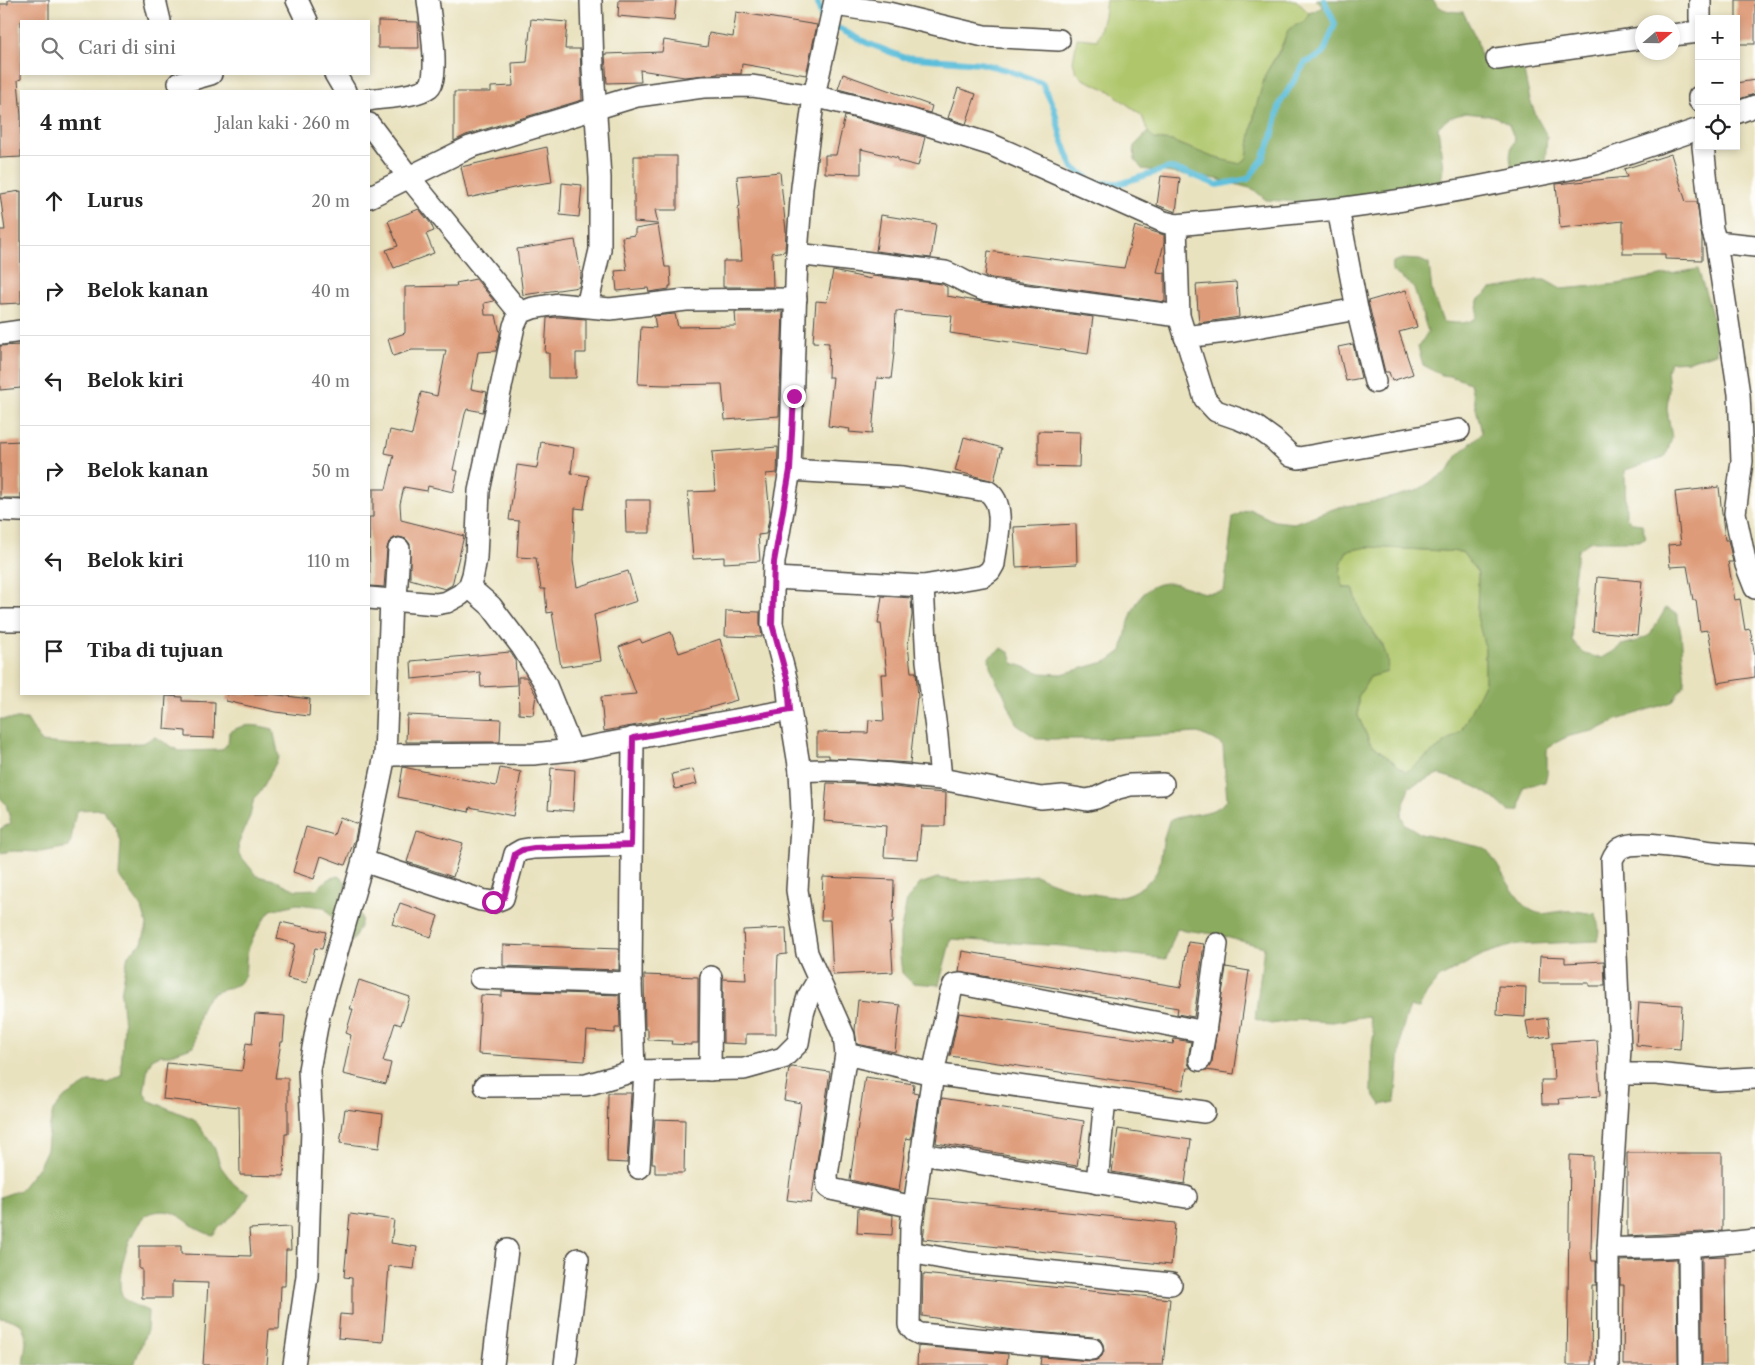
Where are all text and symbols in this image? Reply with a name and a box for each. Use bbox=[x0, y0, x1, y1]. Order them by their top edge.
north arrow bbox=[1635, 15, 1680, 60]
map controls bbox=[1695, 15, 1740, 150]
button: + bbox=[1695, 15, 1740, 60]
search box bbox=[20, 20, 370, 75]
icon: search bbox=[38, 34, 66, 62]
text: Cari di sini bbox=[78, 36, 176, 59]
button: − bbox=[1695, 60, 1740, 105]
button: locate bbox=[1695, 105, 1740, 150]
text: 4 mnt bbox=[40, 110, 101, 135]
text: Jalan kaki · 260 m bbox=[216, 113, 350, 133]
icon: ahead bbox=[40, 187, 68, 215]
text: Lurus bbox=[87, 189, 143, 212]
text: 20 m bbox=[311, 191, 350, 211]
icon: right bbox=[40, 277, 68, 305]
text: Belok kanan bbox=[87, 279, 209, 302]
text: 40 m bbox=[311, 281, 350, 301]
icon: left bbox=[40, 367, 68, 395]
text: Belok kiri bbox=[87, 369, 184, 392]
text: 40 m bbox=[311, 371, 350, 391]
route end bbox=[783, 385, 806, 408]
icon: right bbox=[40, 457, 68, 485]
text: Belok kanan bbox=[87, 459, 209, 482]
text: 50 m bbox=[312, 461, 350, 481]
icon: left bbox=[40, 547, 68, 575]
text: Belok kiri bbox=[87, 549, 184, 572]
text: 110 m bbox=[307, 551, 350, 571]
icon: arrive bbox=[40, 637, 68, 665]
text: Tiba di tujuan bbox=[87, 639, 223, 662]
route start bbox=[482, 891, 505, 914]

